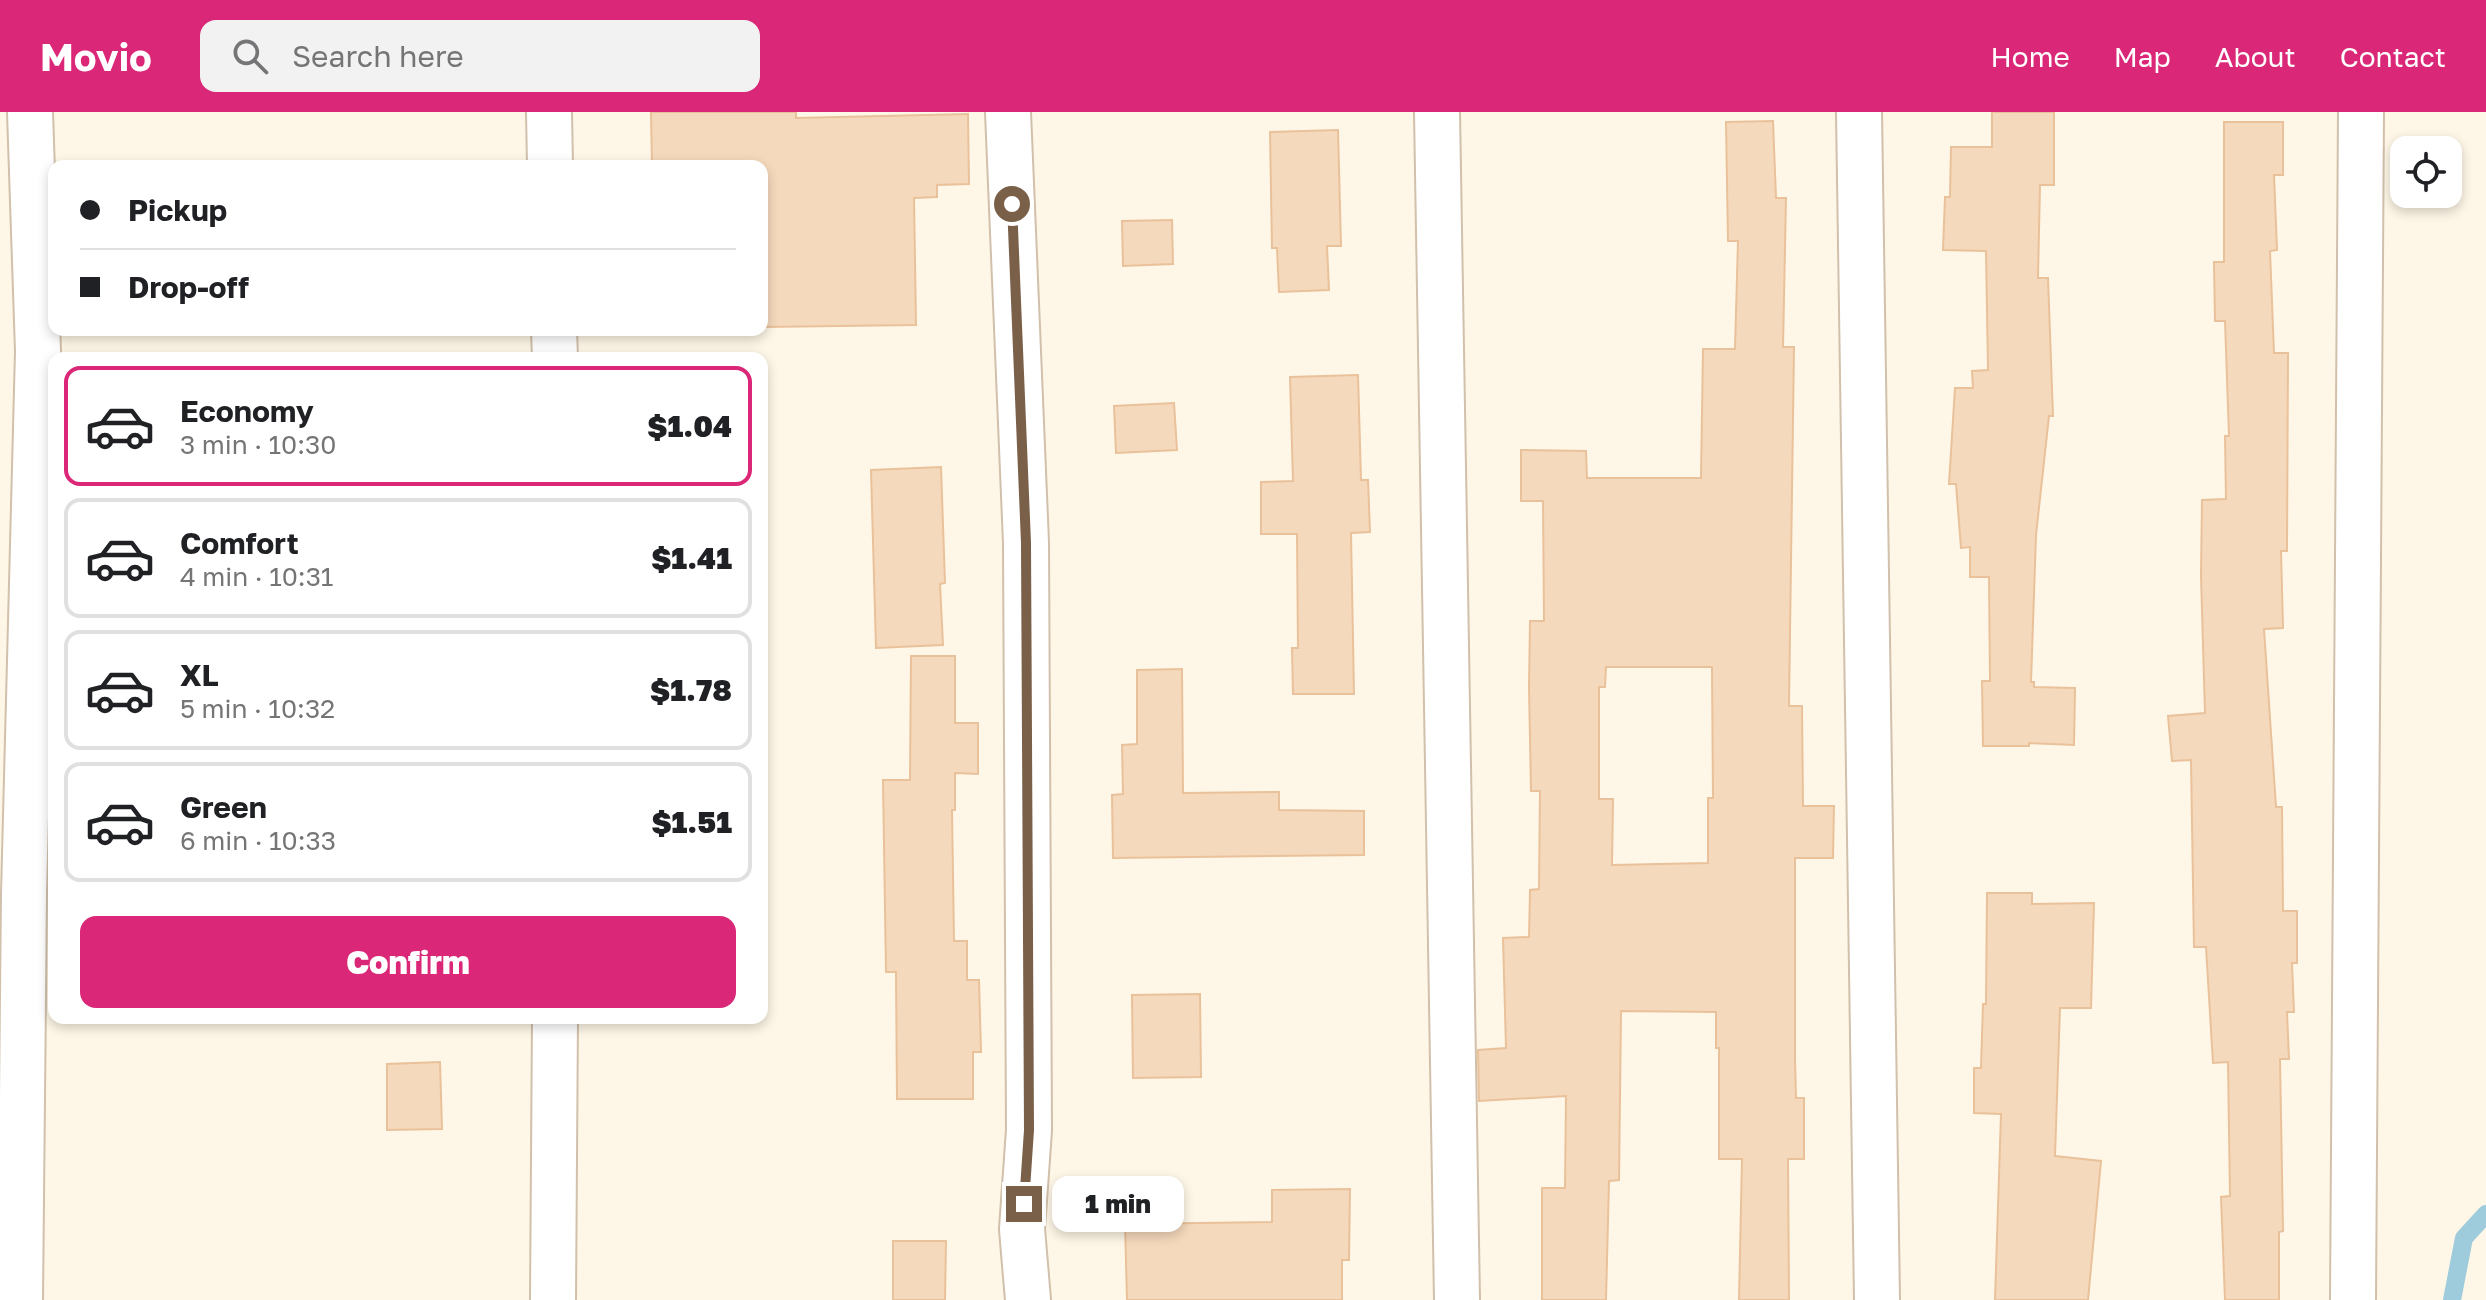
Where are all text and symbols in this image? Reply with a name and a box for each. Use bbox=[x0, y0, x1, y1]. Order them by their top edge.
search box bbox=[200, 20, 760, 92]
text: Movio bbox=[40, 34, 152, 79]
icon: search bbox=[228, 34, 272, 78]
text: Search here bbox=[292, 38, 464, 74]
text: Home bbox=[1991, 40, 2070, 73]
text: Map bbox=[2114, 40, 2171, 73]
text: About bbox=[2215, 40, 2296, 73]
text: Contact bbox=[2340, 40, 2446, 73]
map controls bbox=[2390, 136, 2462, 208]
button: locate bbox=[2390, 136, 2462, 208]
route start bbox=[994, 186, 1030, 222]
text: Pickup bbox=[128, 192, 227, 228]
text: Drop-off bbox=[128, 269, 249, 305]
icon: car bbox=[84, 390, 156, 462]
text: Economy bbox=[180, 393, 314, 429]
text: $1.04 bbox=[647, 408, 732, 444]
text: 3 min · 10:30 bbox=[180, 429, 336, 460]
icon: car bbox=[84, 522, 156, 594]
text: Comfort bbox=[180, 525, 299, 561]
text: $1.41 bbox=[651, 540, 732, 576]
text: 4 min · 10:31 bbox=[180, 561, 333, 592]
icon: car bbox=[84, 654, 156, 726]
text: XL bbox=[180, 657, 219, 693]
text: $1.78 bbox=[650, 672, 732, 708]
text: 5 min · 10:32 bbox=[180, 693, 335, 724]
icon: car bbox=[84, 786, 156, 858]
text: Green bbox=[180, 789, 267, 825]
text: $1.51 bbox=[651, 804, 732, 840]
text: 6 min · 10:33 bbox=[180, 825, 336, 856]
button: Confirm bbox=[80, 916, 736, 1008]
callout: 1 min bbox=[1052, 1176, 1184, 1232]
route end bbox=[1006, 1186, 1042, 1222]
text: 1 min bbox=[1085, 1188, 1151, 1219]

